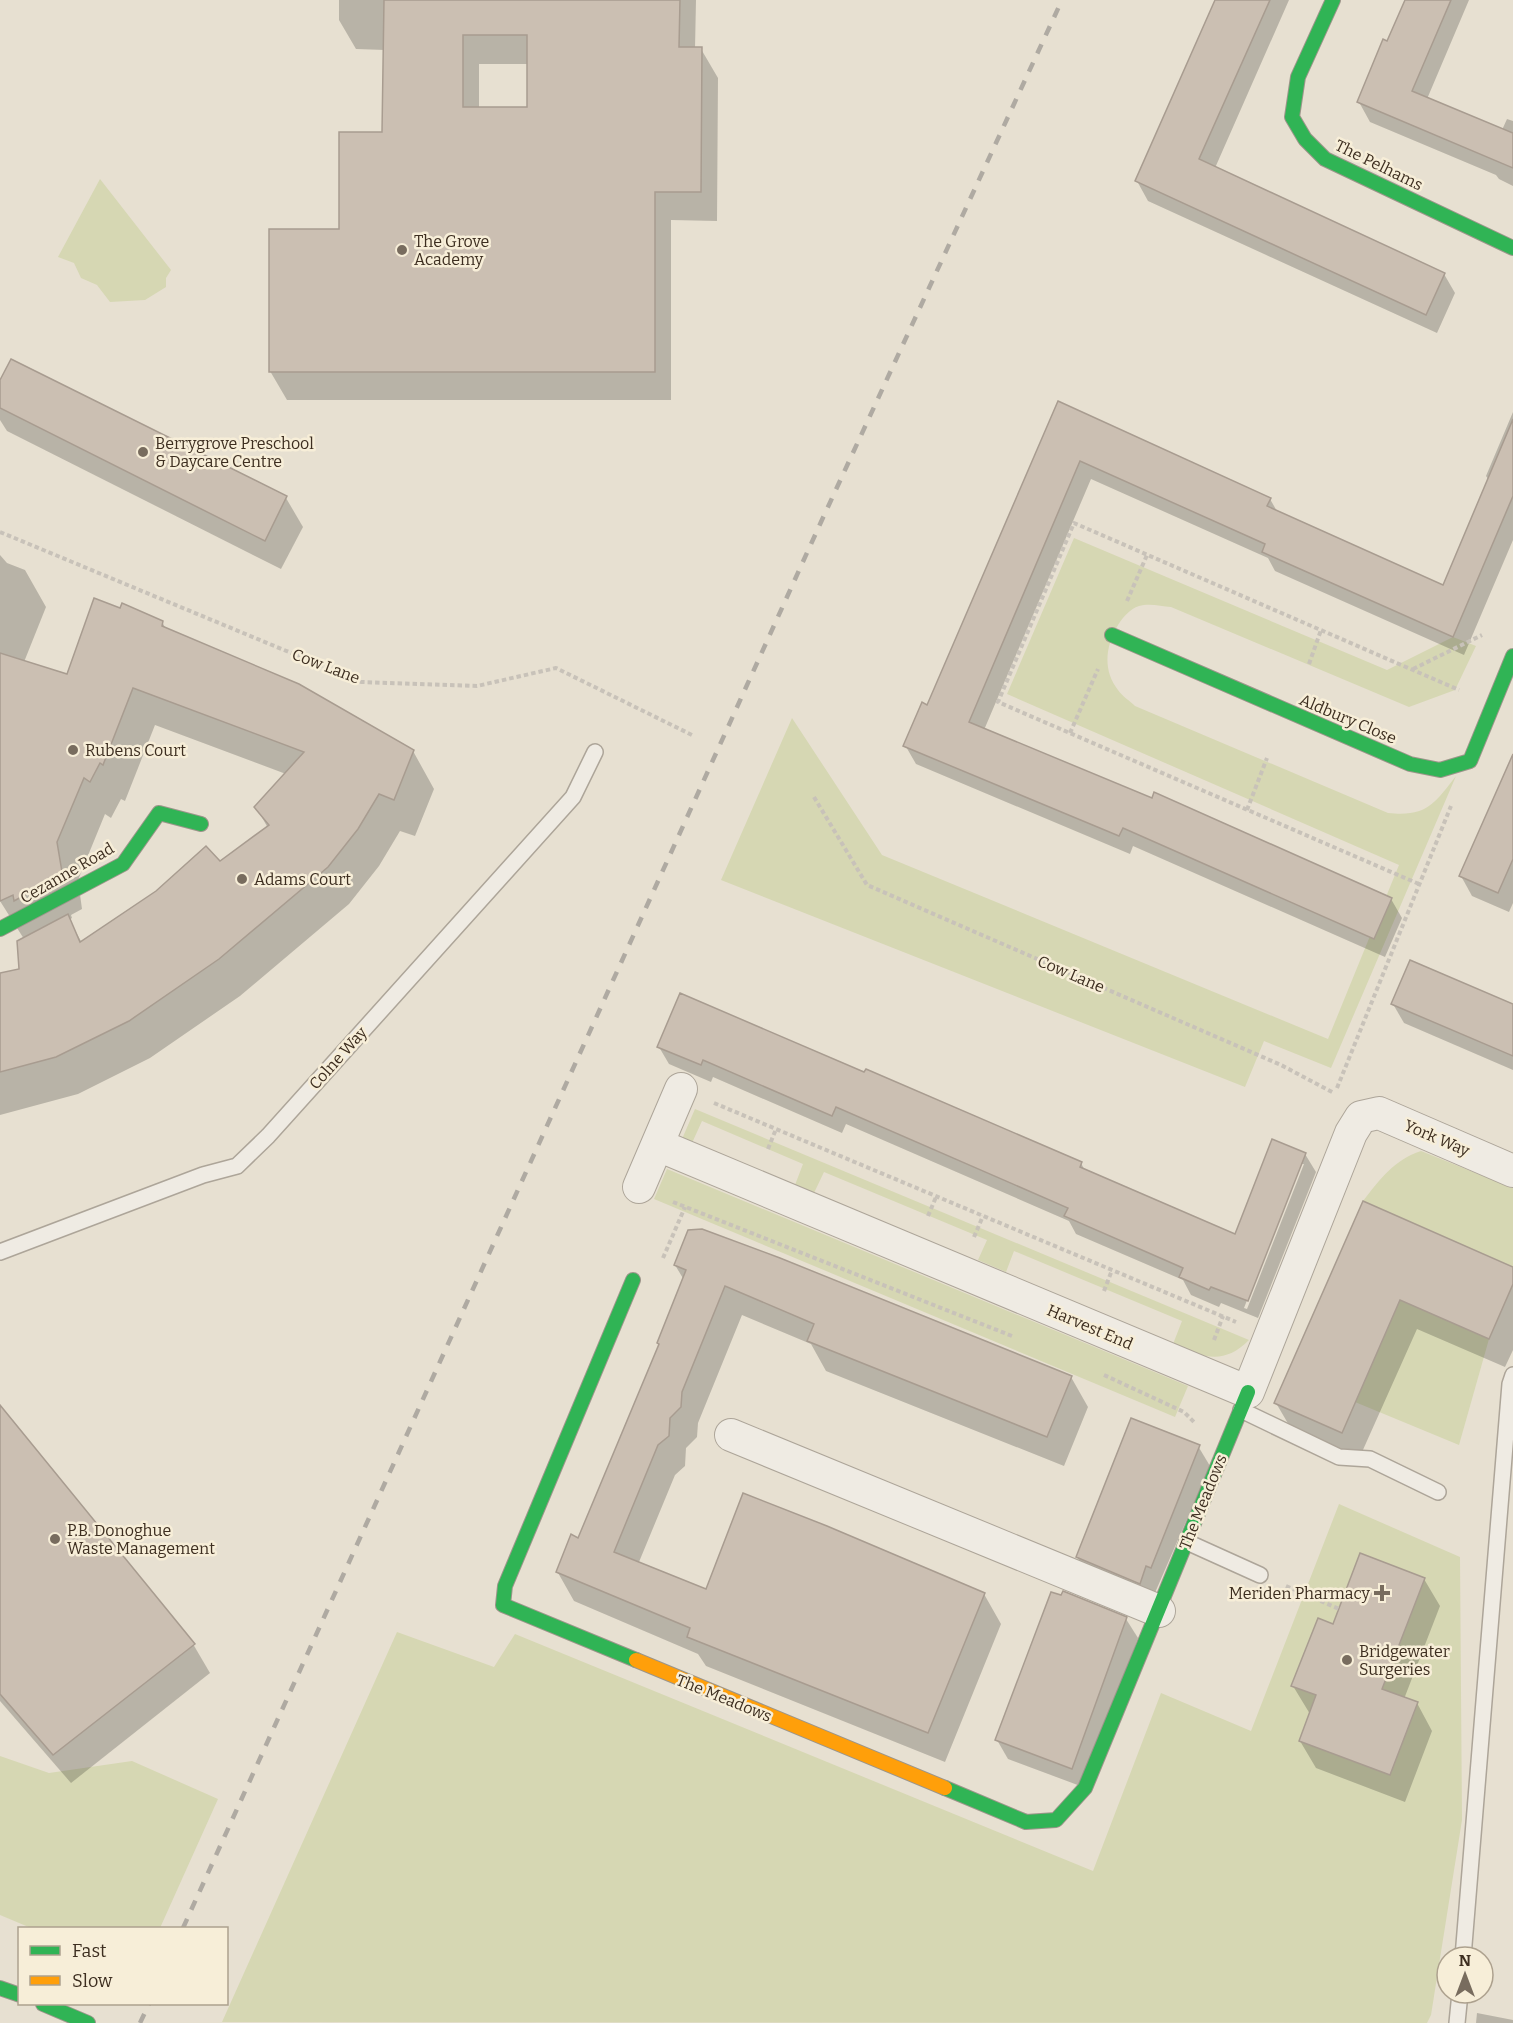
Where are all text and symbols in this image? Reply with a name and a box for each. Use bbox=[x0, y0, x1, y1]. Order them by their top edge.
street label: The Pelhams bbox=[1332, 136, 1426, 194]
place label: The Grove Academy bbox=[414, 232, 489, 269]
marker: The Grove Academy bbox=[395, 243, 409, 257]
place label: Berrygrove Preschool & Daycare Centre bbox=[155, 434, 314, 471]
marker: Berrygrove Preschool & Daycare Centre bbox=[136, 445, 150, 459]
street label: Cow Lane bbox=[289, 644, 363, 688]
street label: Aldbury Close bbox=[1297, 690, 1399, 748]
place label: Rubens Court bbox=[85, 741, 186, 760]
marker: Rubens Court bbox=[66, 743, 80, 757]
street label: Cezanne Road bbox=[17, 838, 118, 907]
place label: Adams Court bbox=[254, 870, 351, 889]
marker: Adams Court bbox=[235, 872, 249, 886]
street label: Cow Lane bbox=[1035, 951, 1107, 997]
street label: Colne Way bbox=[305, 1022, 371, 1093]
street label: York Way bbox=[1401, 1116, 1473, 1160]
street label: Harvest End bbox=[1044, 1300, 1136, 1354]
street label: The Meadows bbox=[1175, 1452, 1231, 1552]
place label: P.B. Donoghue Waste Management bbox=[67, 1521, 215, 1558]
marker: P.B. Donoghue Waste Management bbox=[48, 1532, 62, 1546]
place label: Meriden Pharmacy bbox=[1229, 1584, 1371, 1603]
marker: Meriden Pharmacy bbox=[1375, 1586, 1389, 1600]
place label: Bridgewater Surgeries bbox=[1359, 1642, 1450, 1679]
marker: Bridgewater Surgeries bbox=[1340, 1653, 1354, 1667]
street label: The Meadows bbox=[674, 1670, 774, 1726]
legend bbox=[18, 1927, 228, 2005]
text: Fast bbox=[72, 1940, 107, 1962]
north arrow bbox=[1435, 1945, 1495, 2005]
text: N bbox=[1459, 1951, 1471, 1970]
text: Slow bbox=[72, 1970, 113, 1992]

